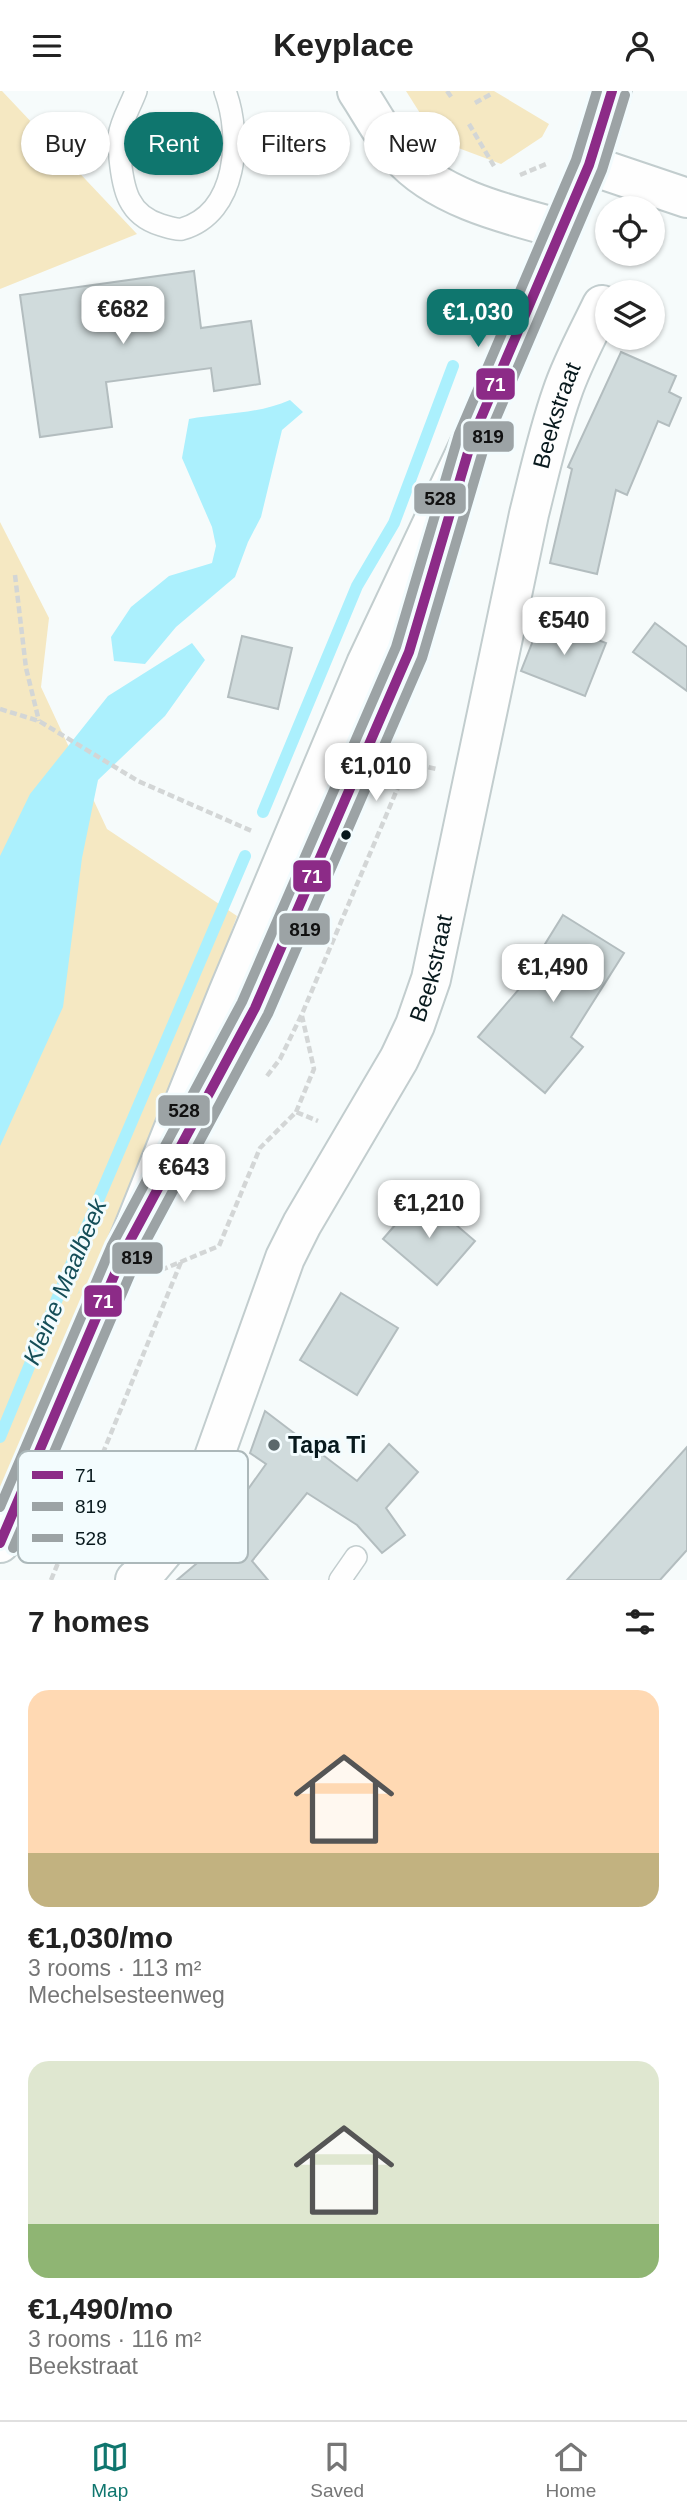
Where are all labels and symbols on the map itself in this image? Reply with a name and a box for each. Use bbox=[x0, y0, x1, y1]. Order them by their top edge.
pin: €682 bbox=[82, 287, 164, 346]
pin: €1,030 bbox=[421, 289, 535, 349]
street label: Beekstraat bbox=[528, 358, 586, 471]
line badge: 71 bbox=[475, 367, 516, 401]
text: 71 bbox=[484, 374, 506, 395]
line badge: 819 bbox=[462, 420, 515, 453]
text: 819 bbox=[472, 426, 504, 447]
line badge: 528 bbox=[413, 482, 467, 515]
text: 528 bbox=[424, 488, 456, 509]
pin: €540 bbox=[523, 597, 605, 657]
pin: €1,010 bbox=[319, 743, 433, 803]
unlabelled marker bbox=[339, 828, 353, 842]
line badge: 71 bbox=[292, 859, 332, 893]
text: 71 bbox=[301, 866, 323, 887]
line badge: 819 bbox=[278, 912, 331, 946]
street label: Beekstraat bbox=[404, 912, 457, 1025]
text: 819 bbox=[289, 919, 321, 940]
pin: €1,490 bbox=[496, 944, 610, 1004]
line badge: 528 bbox=[157, 1094, 211, 1127]
text: 528 bbox=[168, 1100, 200, 1121]
pin: €643 bbox=[143, 1145, 225, 1204]
pin: €1,210 bbox=[372, 1181, 486, 1240]
water label: Kleine Maalbeek bbox=[17, 1193, 112, 1369]
line badge: 819 bbox=[111, 1241, 164, 1275]
text: 819 bbox=[121, 1247, 153, 1268]
line badge: 71 bbox=[83, 1284, 123, 1318]
text: 71 bbox=[92, 1291, 114, 1312]
place label: Tapa Ti bbox=[288, 1432, 366, 1458]
marker: Tapa Ti bbox=[266, 1437, 282, 1453]
legend bbox=[18, 1451, 248, 1563]
text: 71 bbox=[75, 1465, 96, 1486]
text: 819 bbox=[75, 1496, 107, 1517]
text: 528 bbox=[75, 1528, 107, 1549]

